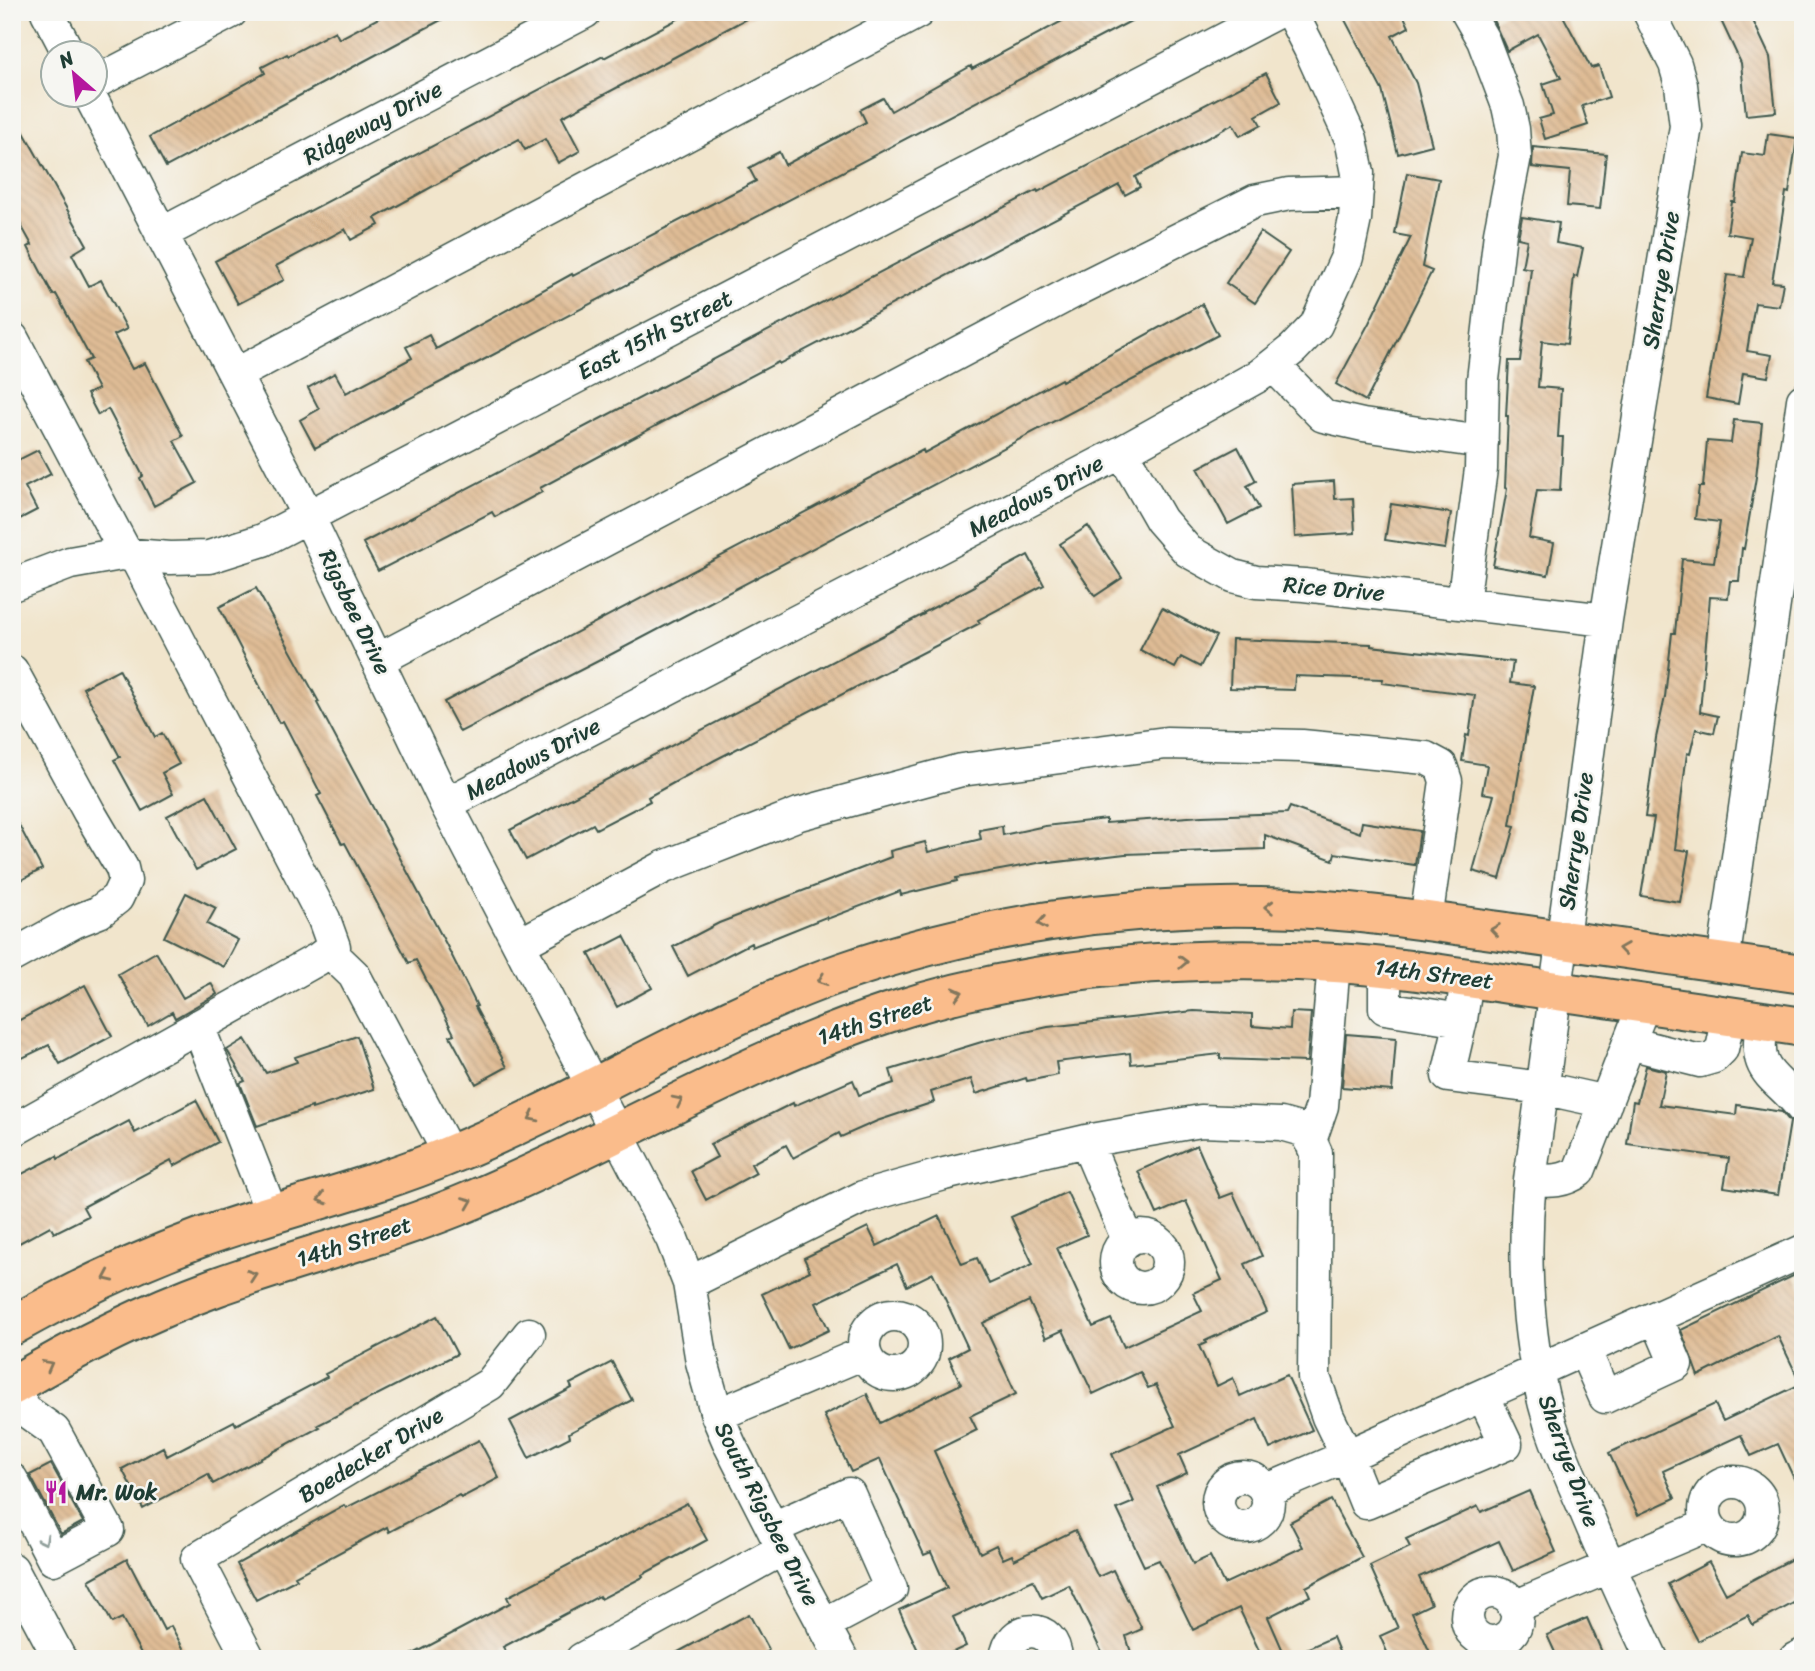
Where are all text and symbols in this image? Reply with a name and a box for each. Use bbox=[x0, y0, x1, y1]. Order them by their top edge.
north arrow bbox=[38, 38, 108, 108]
text: N bbox=[52, 41, 81, 78]
street label: Ridgeway Drive bbox=[296, 69, 450, 177]
street label: Sherrye Drive bbox=[1630, 208, 1692, 352]
street label: East 15th Street bbox=[570, 278, 740, 392]
street label: Meadows Drive bbox=[961, 443, 1112, 549]
street label: Rigsbee Drive bbox=[307, 542, 403, 682]
street label: Rice Drive bbox=[1282, 564, 1387, 614]
street label: Meadows Drive bbox=[458, 706, 609, 812]
street label: Sherrye Drive bbox=[1546, 769, 1606, 913]
one-way arrow bbox=[1263, 900, 1274, 915]
one-way arrow bbox=[1036, 915, 1048, 930]
one-way arrow bbox=[1489, 923, 1501, 938]
one-way arrow bbox=[1617, 941, 1629, 956]
street label: 14th Street bbox=[1372, 946, 1496, 1002]
one-way arrow bbox=[1178, 954, 1189, 969]
one-way arrow bbox=[817, 972, 829, 986]
street label: 14th Street bbox=[812, 982, 938, 1058]
one-way arrow bbox=[952, 987, 964, 1001]
one-way arrow bbox=[671, 1096, 683, 1110]
one-way arrow bbox=[528, 1108, 540, 1122]
one-way arrow bbox=[316, 1191, 328, 1206]
one-way arrow bbox=[461, 1197, 473, 1211]
street label: 14th Street bbox=[291, 1204, 417, 1280]
one-way arrow bbox=[103, 1269, 115, 1283]
one-way arrow bbox=[245, 1269, 258, 1283]
one-way arrow bbox=[40, 1360, 53, 1373]
street label: Sherrye Drive bbox=[1526, 1389, 1612, 1533]
street label: Boedecker Drive bbox=[290, 1395, 452, 1515]
street label: South Rigsbee Drive bbox=[703, 1414, 831, 1614]
place label: Mr. Wok bbox=[75, 1472, 158, 1513]
restaurant icon: Mr. Wok bbox=[42, 1478, 70, 1506]
one-way arrow bbox=[35, 1533, 49, 1545]

